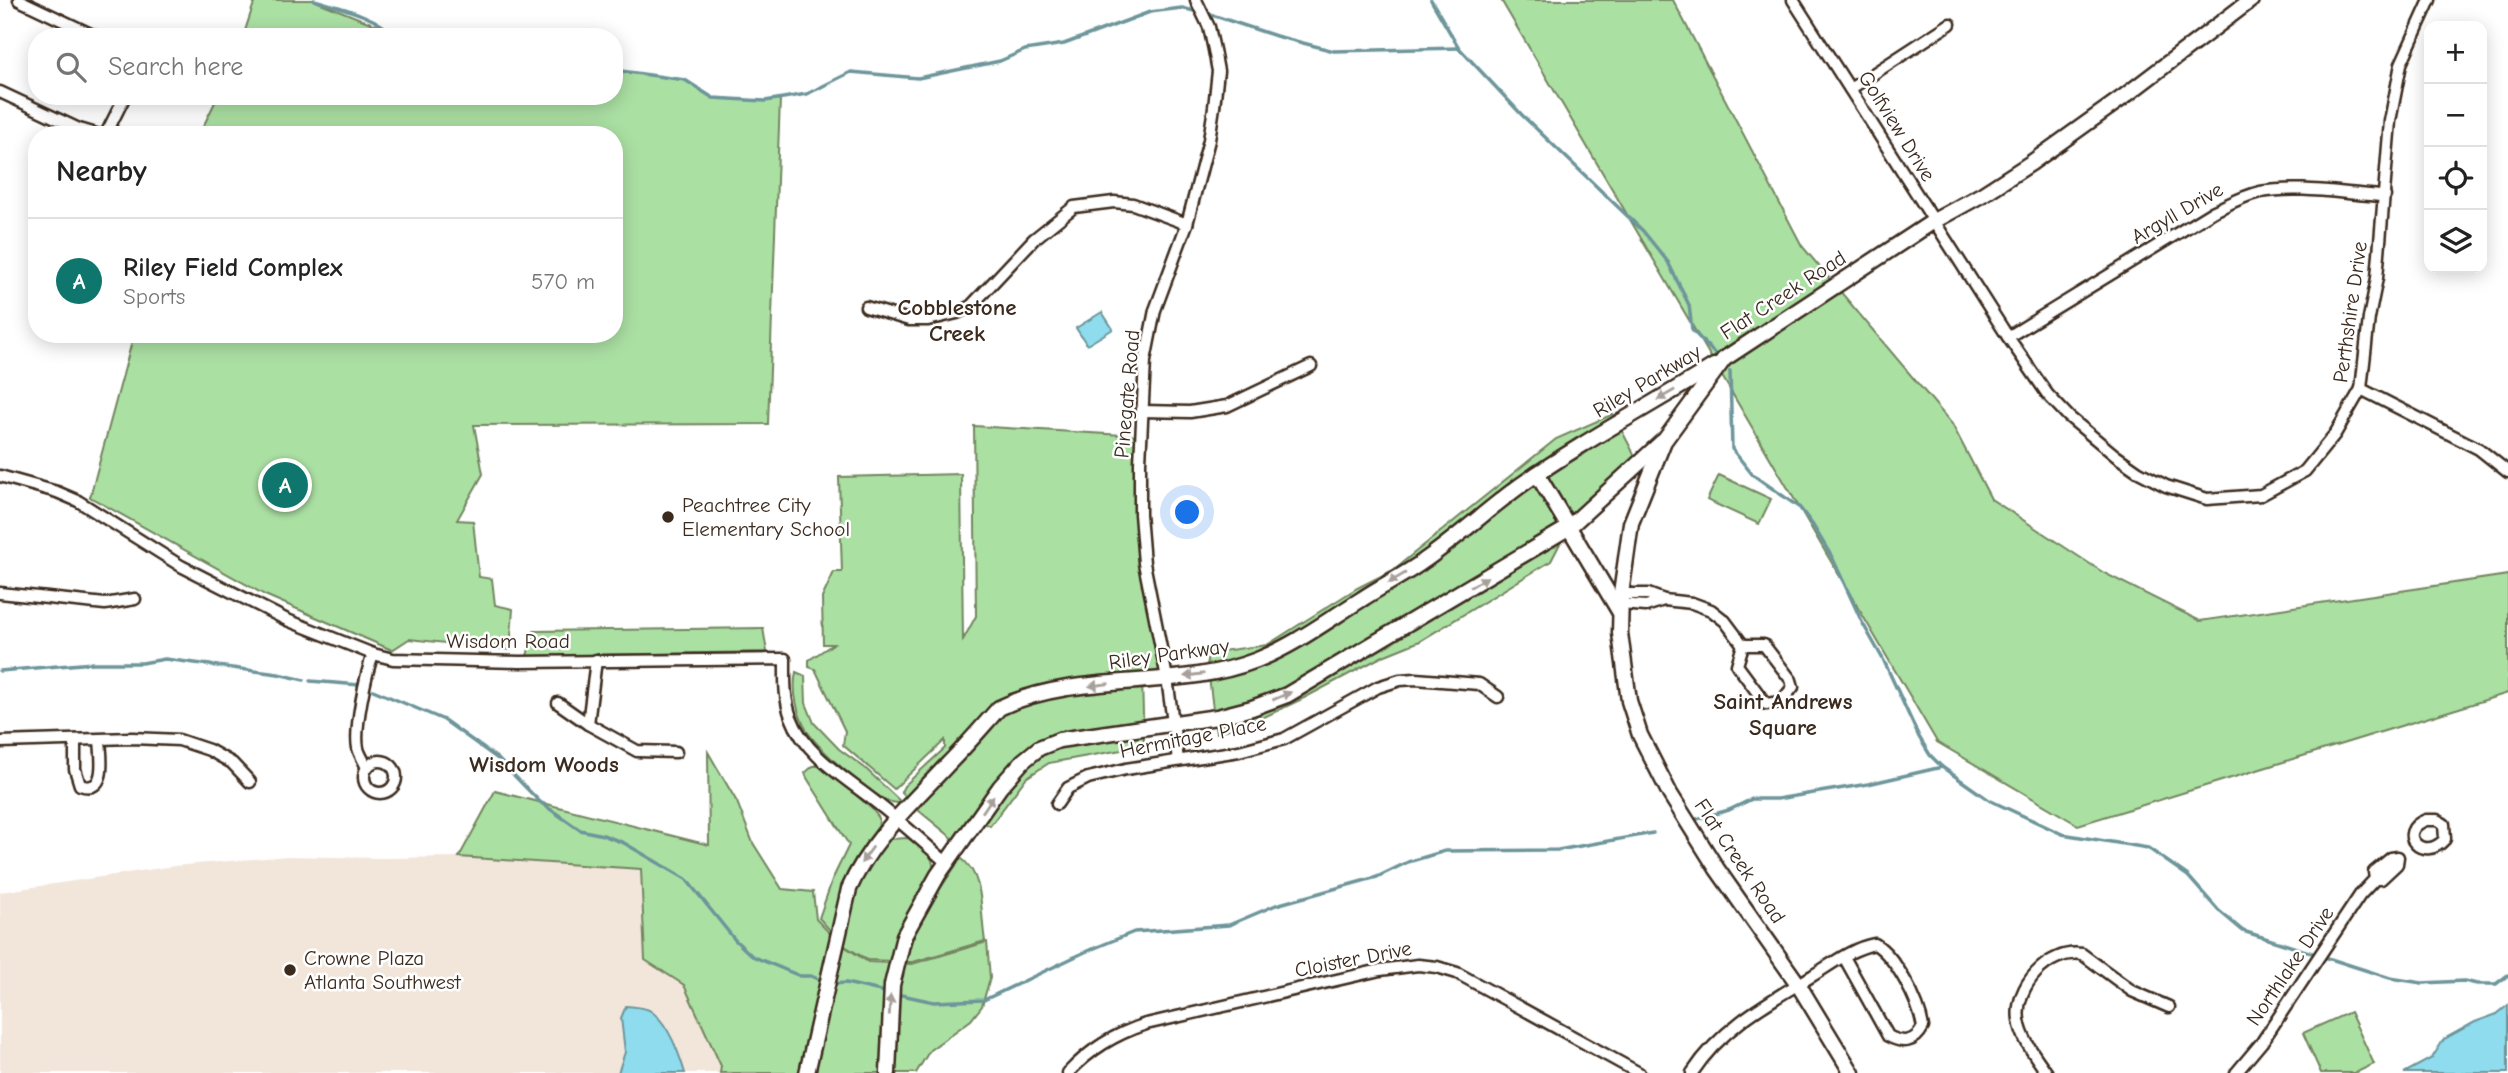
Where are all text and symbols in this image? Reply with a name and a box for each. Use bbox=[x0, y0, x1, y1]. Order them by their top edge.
map controls bbox=[2424, 21, 2487, 273]
button: + bbox=[2424, 21, 2487, 84]
search box bbox=[28, 28, 623, 105]
icon: search bbox=[52, 48, 90, 86]
text: Search here bbox=[108, 52, 243, 82]
street label: Golfview Drive bbox=[1854, 66, 1940, 186]
button: − bbox=[2424, 84, 2487, 147]
button: locate bbox=[2424, 147, 2487, 210]
text: Nearby bbox=[56, 154, 147, 189]
street label: Argyll Drive bbox=[2127, 177, 2227, 249]
button: layers bbox=[2424, 210, 2487, 273]
street label: Perthshire Drive bbox=[2328, 240, 2372, 384]
street label: Flat Creek Road bbox=[1716, 245, 1850, 345]
text: Riley Field Complex bbox=[123, 253, 343, 283]
text: A bbox=[73, 268, 85, 295]
text: 570 m bbox=[531, 268, 595, 295]
text: Sports bbox=[123, 283, 185, 310]
district label: Cobblestone Creek bbox=[897, 294, 1017, 347]
street label: Pinegate Road bbox=[1109, 329, 1145, 459]
street label: Riley Parkway bbox=[1589, 339, 1706, 423]
one-way arrow bbox=[1656, 389, 1675, 401]
pin: A bbox=[262, 459, 308, 511]
place label: Peachtree City Elementary School bbox=[682, 493, 850, 541]
your location bbox=[1170, 495, 1204, 529]
marker: Peachtree City Elementary School bbox=[660, 509, 676, 525]
one-way arrow bbox=[1388, 571, 1407, 584]
one-way arrow bbox=[1469, 575, 1488, 588]
street label: Wisdom Road bbox=[446, 629, 570, 653]
street label: Riley Parkway bbox=[1107, 634, 1231, 674]
one-way arrow bbox=[1183, 669, 1205, 680]
one-way arrow bbox=[1088, 680, 1110, 691]
district label: Saint Andrews Square bbox=[1713, 688, 1853, 741]
one-way arrow bbox=[1272, 690, 1292, 702]
street label: Hermitage Place bbox=[1118, 711, 1268, 763]
district label: Wisdom Woods bbox=[469, 751, 619, 778]
street label: Flat Creek Road bbox=[1690, 794, 1790, 928]
one-way arrow bbox=[981, 795, 995, 813]
one-way arrow bbox=[860, 846, 874, 864]
street label: Northlake Drive bbox=[2241, 902, 2339, 1030]
street label: Cloister Drive bbox=[1293, 936, 1413, 982]
place label: Crowne Plaza Atlanta Southwest bbox=[304, 946, 462, 994]
marker: Crowne Plaza Atlanta Southwest bbox=[282, 962, 298, 978]
one-way arrow bbox=[885, 994, 896, 1016]

